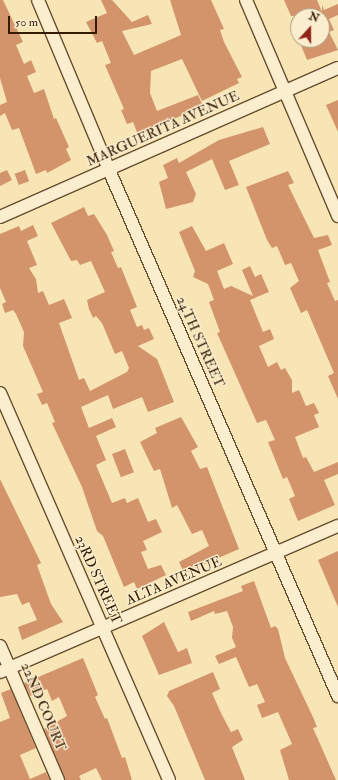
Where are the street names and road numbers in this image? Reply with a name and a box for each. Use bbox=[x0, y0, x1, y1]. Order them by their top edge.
street label: MARGUERITA AVENUE bbox=[84, 88, 242, 170]
street label: 24TH STREET bbox=[172, 294, 228, 390]
street label: 23RD STREET bbox=[71, 533, 125, 627]
street label: ALTA AVENUE bbox=[124, 553, 224, 609]
street label: 22ND COURT bbox=[17, 660, 69, 754]

